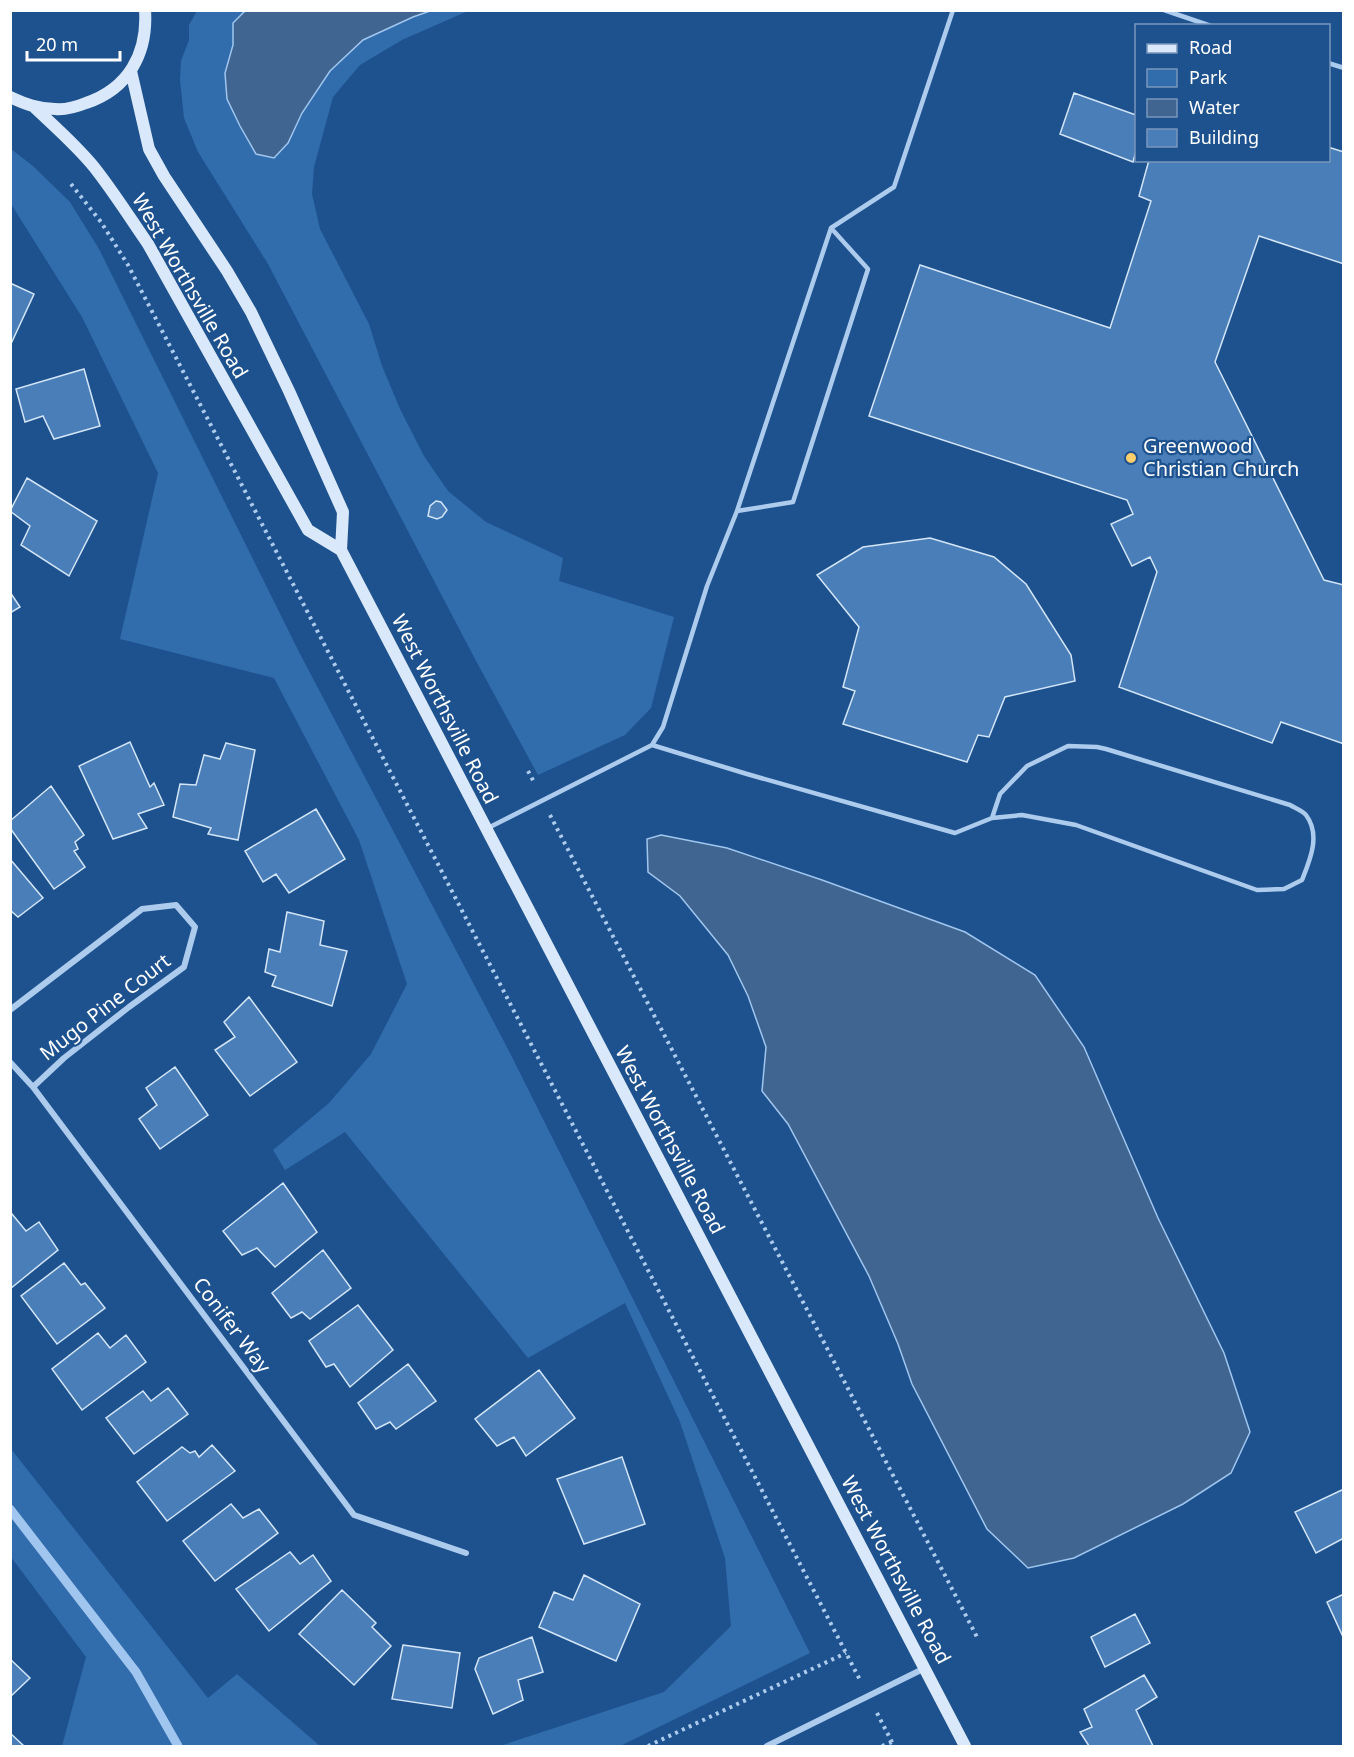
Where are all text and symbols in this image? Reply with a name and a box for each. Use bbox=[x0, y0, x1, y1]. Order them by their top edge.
scale bar bbox=[27, 24, 120, 62]
legend bbox=[1135, 24, 1330, 162]
text: 20 m bbox=[36, 32, 78, 56]
text: Road bbox=[1189, 35, 1232, 59]
text: Park bbox=[1189, 65, 1227, 89]
text: Water bbox=[1189, 95, 1240, 119]
text: Building bbox=[1189, 125, 1259, 149]
street label: West Worthsville Road bbox=[126, 188, 254, 383]
place label: Greenwood Christian Church bbox=[1143, 432, 1299, 482]
marker: Greenwood Christian Church bbox=[1124, 451, 1138, 465]
street label: West Worthsville Road bbox=[386, 609, 505, 808]
street label: Mugo Pine Court bbox=[34, 947, 176, 1066]
street label: West Worthsville Road bbox=[609, 1041, 732, 1239]
street label: Conifer Way bbox=[187, 1271, 278, 1379]
street label: West Worthsville Road bbox=[835, 1471, 958, 1669]

